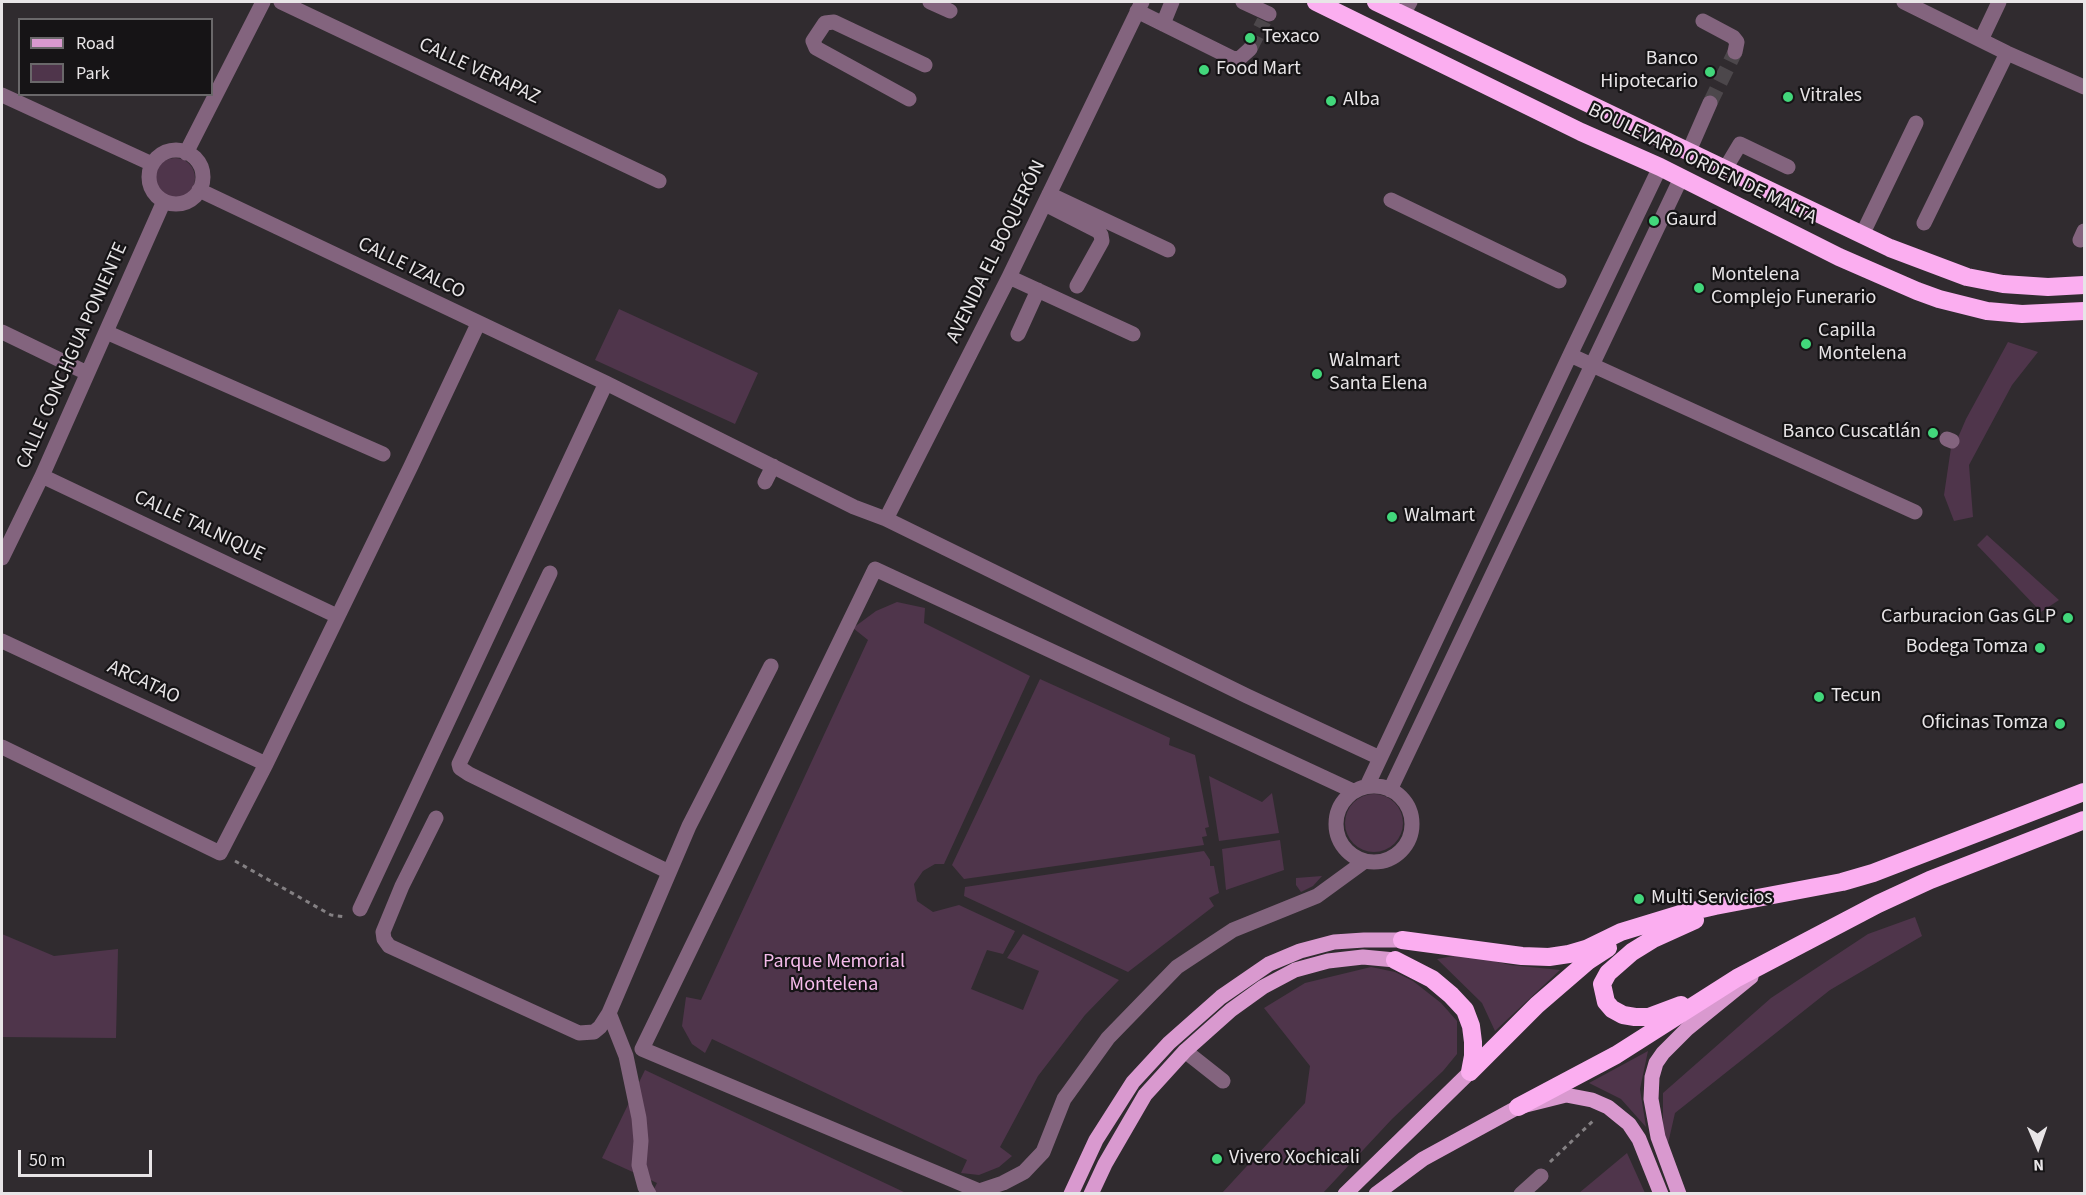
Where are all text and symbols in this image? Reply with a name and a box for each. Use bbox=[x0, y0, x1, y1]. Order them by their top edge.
legend bbox=[18, 18, 213, 96]
place label: Texaco bbox=[1262, 26, 1320, 50]
text: Road bbox=[76, 31, 115, 56]
marker: Texaco bbox=[1243, 31, 1257, 45]
street label: CALLE VERAPAZ bbox=[414, 33, 544, 111]
place label: Banco Hipotecario bbox=[1600, 48, 1698, 95]
place label: Food Mart bbox=[1216, 58, 1301, 82]
text: Park bbox=[76, 61, 110, 86]
marker: Food Mart bbox=[1197, 63, 1211, 77]
marker: Banco Hipotecario bbox=[1703, 65, 1717, 79]
place label: Vitrales bbox=[1800, 85, 1862, 109]
place label: Alba bbox=[1343, 89, 1380, 113]
marker: Vitrales bbox=[1781, 90, 1795, 104]
marker: Alba bbox=[1324, 94, 1338, 108]
street label: BOULEVARD ORDEN DE MALTA bbox=[1584, 99, 1820, 231]
street label: AVENIDA EL BOQUERÓN bbox=[942, 157, 1052, 347]
place label: Gaurd bbox=[1666, 209, 1717, 233]
marker: Gaurd bbox=[1647, 214, 1661, 228]
street label: CALLE IZALCO bbox=[353, 233, 469, 305]
street label: CALLE CONCHGUA PONIENTE bbox=[12, 239, 134, 473]
place label: Montelena Complejo Funerario bbox=[1711, 264, 1876, 311]
marker: Montelena Complejo Funerario bbox=[1692, 281, 1706, 295]
place label: Capilla Montelena bbox=[1818, 320, 1907, 367]
marker: Capilla Montelena bbox=[1799, 337, 1813, 351]
place label: Walmart Santa Elena bbox=[1329, 350, 1428, 397]
marker: Walmart Santa Elena bbox=[1310, 367, 1324, 381]
place label: Banco Cuscatlán bbox=[1783, 421, 1921, 445]
marker: Banco Cuscatlán bbox=[1926, 426, 1940, 440]
street label: CALLE TALNIQUE bbox=[130, 486, 268, 568]
place label: Walmart bbox=[1404, 505, 1475, 529]
marker: Walmart bbox=[1385, 510, 1399, 524]
place label: Carburacion Gas GLP bbox=[1881, 606, 2056, 630]
marker: Carburacion Gas GLP bbox=[2061, 611, 2075, 625]
place label: Bodega Tomza bbox=[1906, 636, 2028, 660]
marker: Bodega Tomza bbox=[2033, 641, 2047, 655]
street label: ARCATAO bbox=[103, 656, 183, 710]
place label: Tecun bbox=[1831, 685, 1881, 709]
marker: Tecun bbox=[1812, 690, 1826, 704]
place label: Oficinas Tomza bbox=[1922, 712, 2048, 736]
marker: Oficinas Tomza bbox=[2053, 717, 2067, 731]
place label: Multi Servicios bbox=[1651, 887, 1773, 911]
marker: Multi Servicios bbox=[1632, 892, 1646, 906]
park label: Parque Memorial Montelena bbox=[763, 951, 905, 998]
north arrow bbox=[2008, 1117, 2068, 1177]
scale bar bbox=[21, 1138, 154, 1176]
place label: Vivero Xochicali bbox=[1229, 1147, 1360, 1171]
text: 50 m bbox=[29, 1148, 65, 1173]
marker: Vivero Xochicali bbox=[1210, 1152, 1224, 1166]
text: N bbox=[2033, 1154, 2044, 1176]

